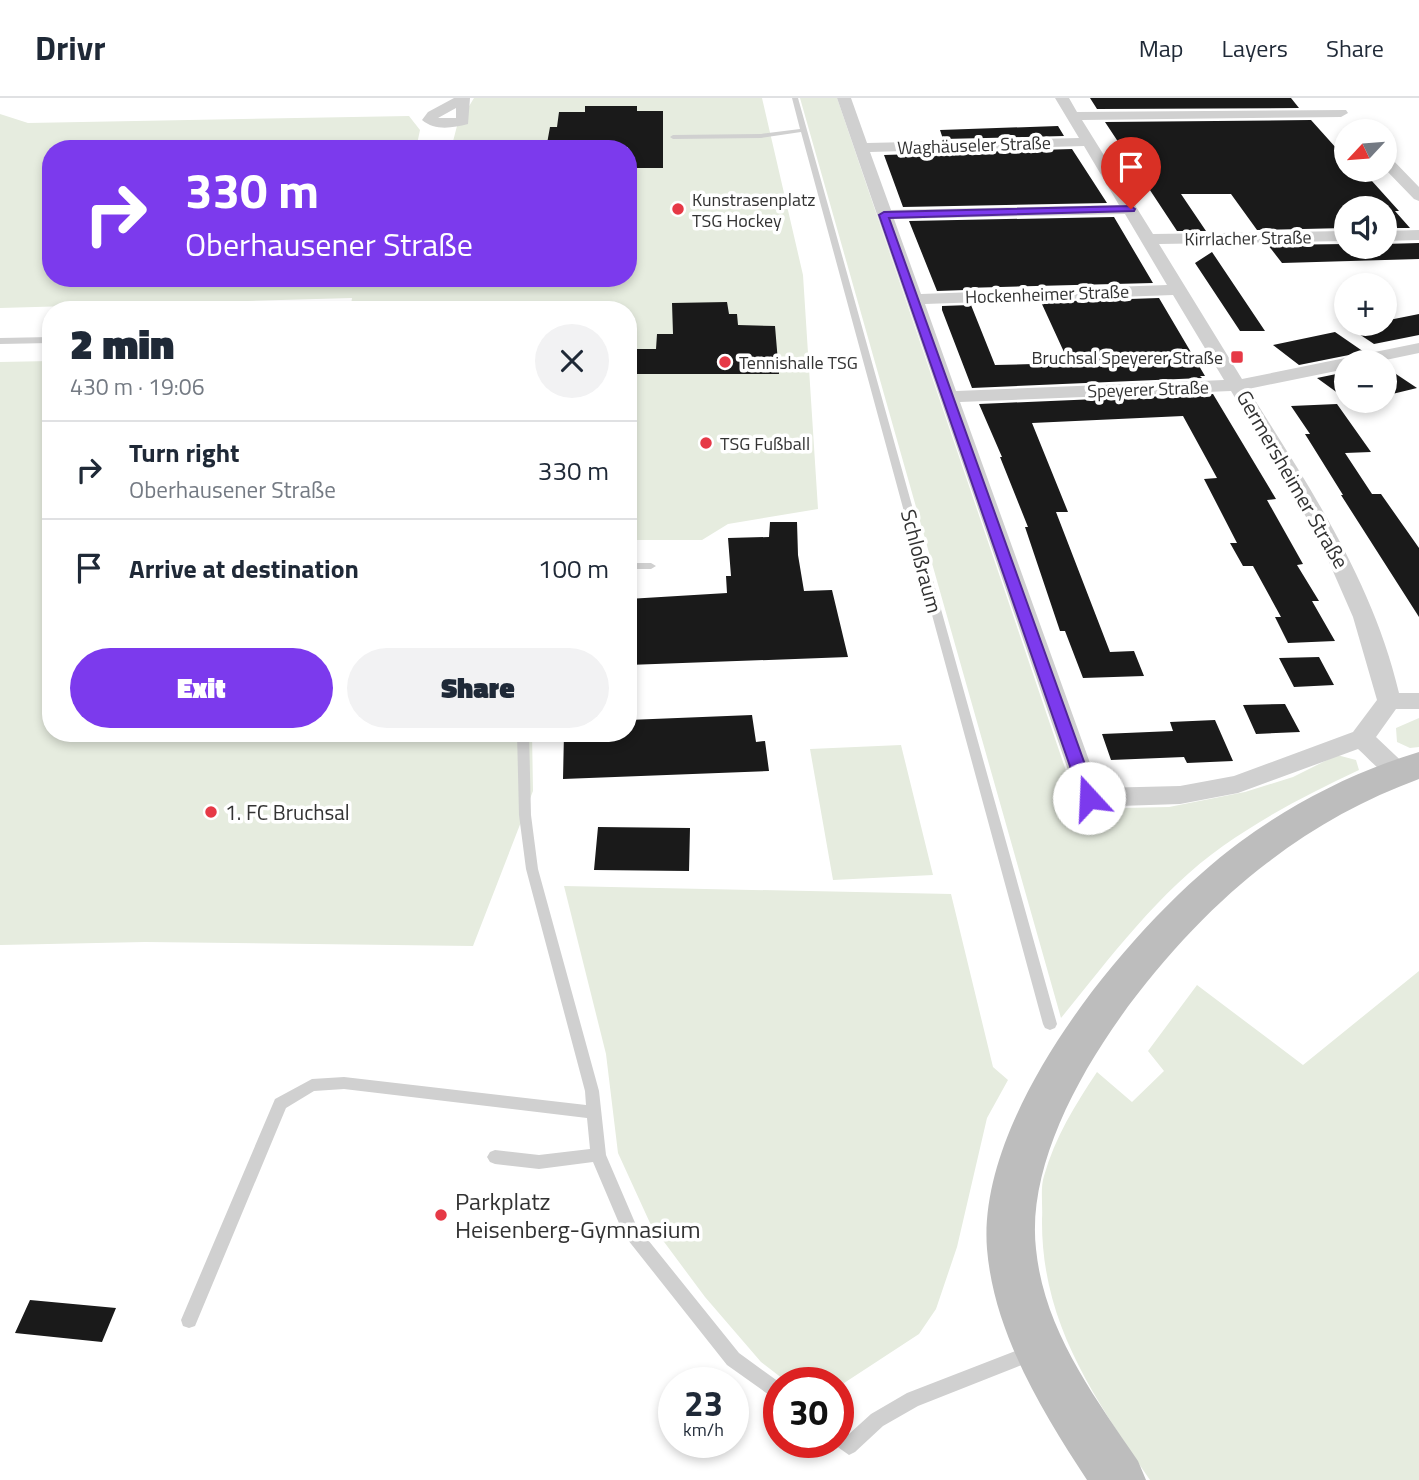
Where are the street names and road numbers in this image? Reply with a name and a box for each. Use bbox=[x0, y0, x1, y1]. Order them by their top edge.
street label: Waghäuseler Straße bbox=[897, 129, 1051, 161]
street label: Kirrlacher Straße bbox=[1184, 223, 1312, 253]
street label: Hockenheimer Straße bbox=[964, 278, 1130, 310]
street label: Speyerer Straße bbox=[1087, 373, 1209, 405]
street label: Germersheimer Straße bbox=[1229, 384, 1357, 574]
street label: Schloßraum bbox=[893, 506, 951, 616]

